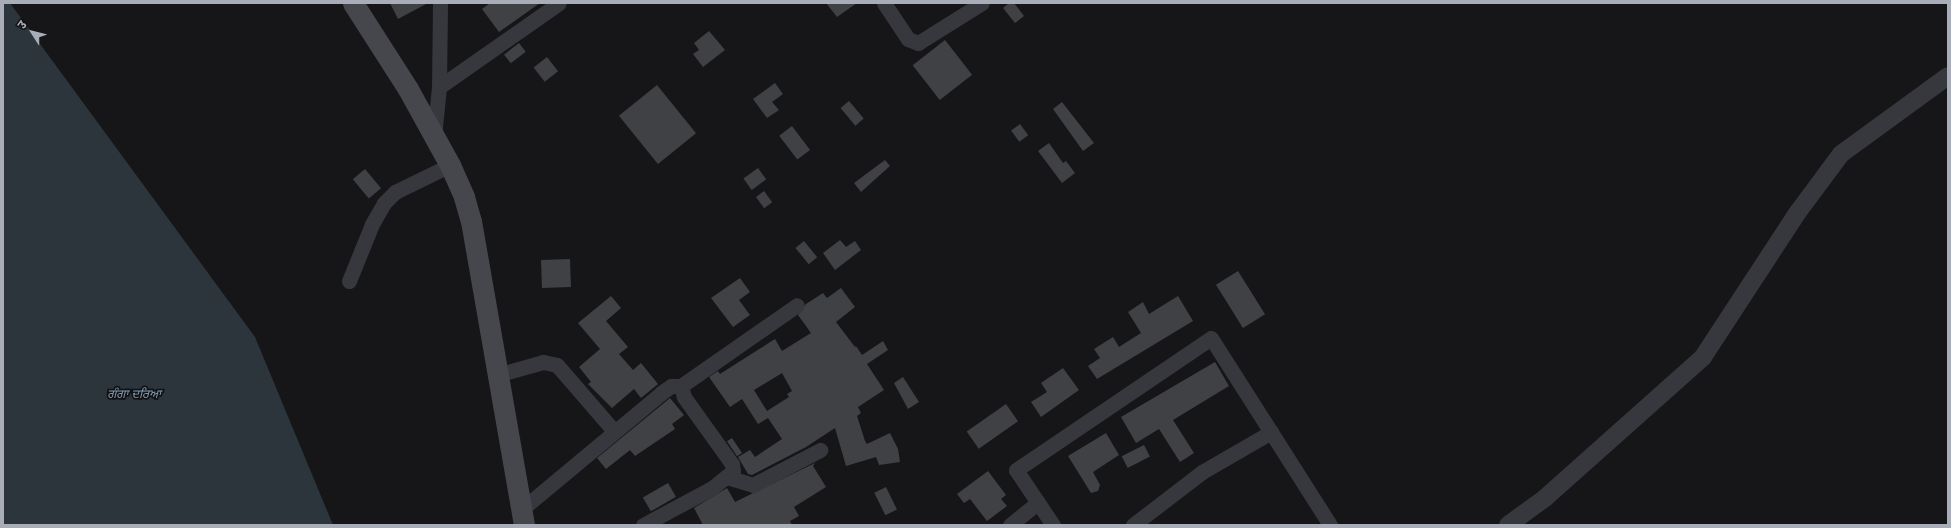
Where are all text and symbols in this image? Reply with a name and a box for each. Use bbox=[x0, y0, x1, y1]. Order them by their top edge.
north arrow bbox=[12, 12, 52, 52]
text: उ bbox=[14, 18, 31, 32]
water label: ਗੰਗਾ ਦਰਿਆ bbox=[107, 387, 161, 401]

